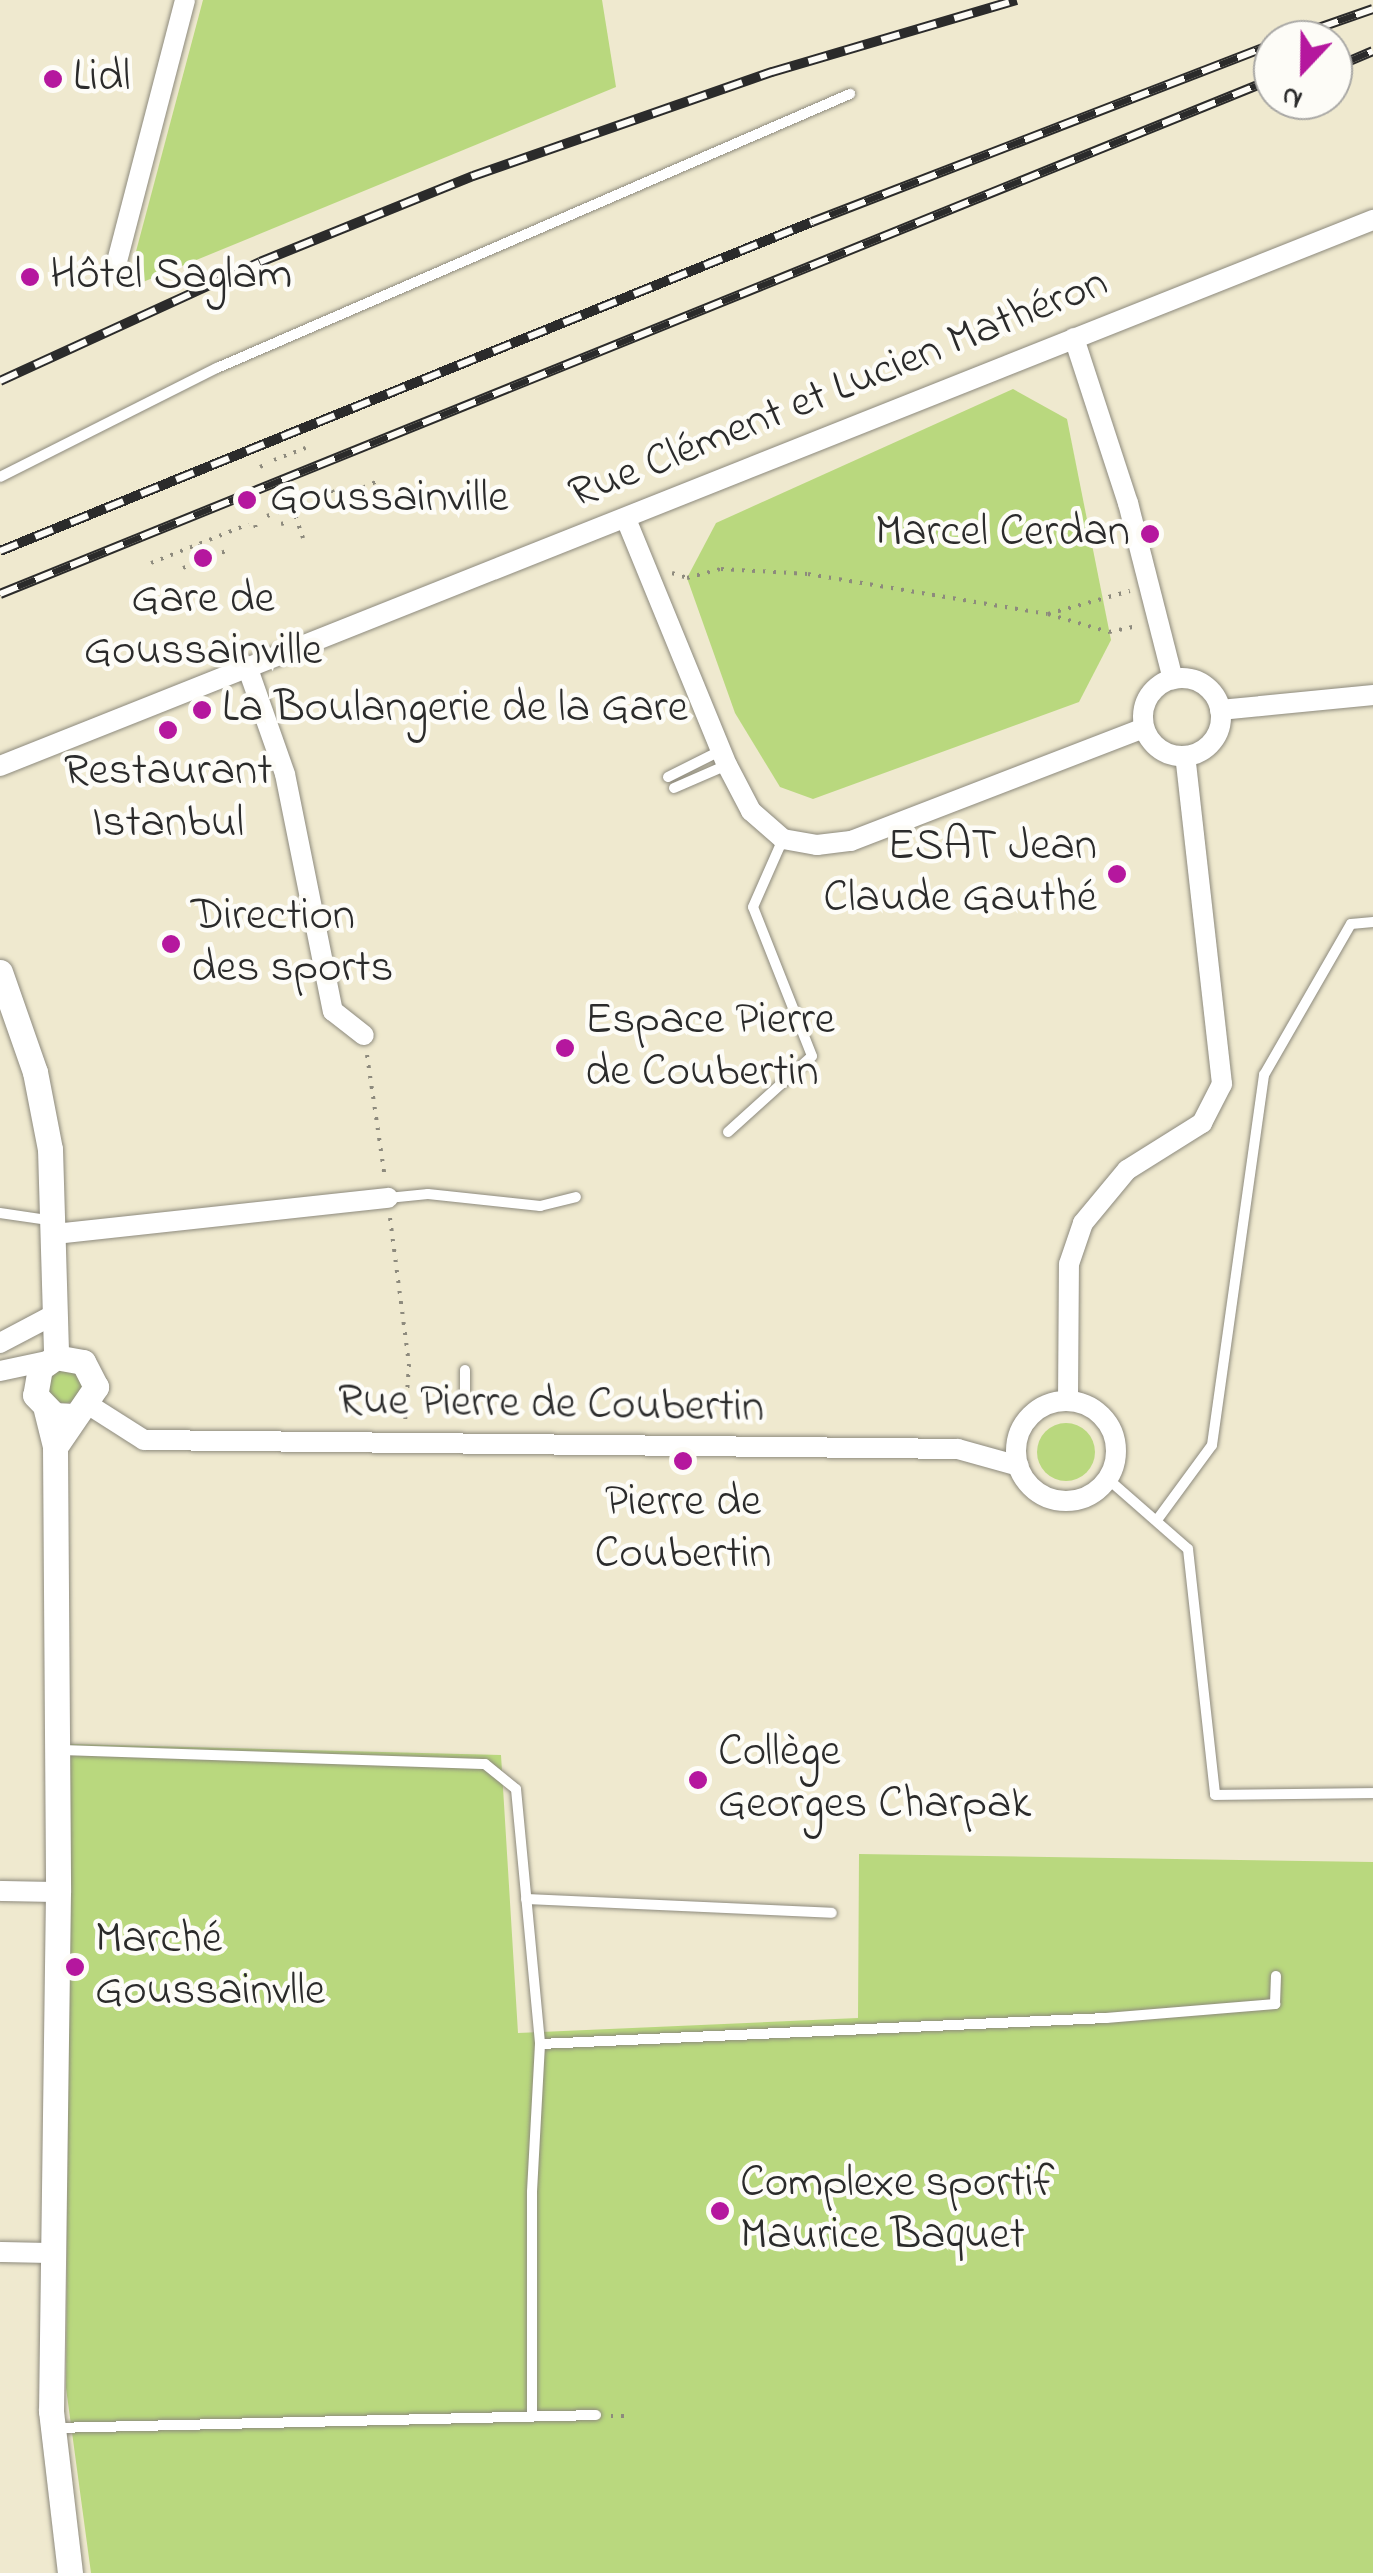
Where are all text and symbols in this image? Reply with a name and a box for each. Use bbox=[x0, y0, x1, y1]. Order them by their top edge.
north arrow bbox=[1253, 20, 1353, 120]
place label: Lidl bbox=[73, 52, 131, 106]
marker: Lidl bbox=[42, 68, 64, 90]
text: N bbox=[1276, 74, 1309, 119]
place label: Hôtel Saglam bbox=[50, 250, 292, 304]
street label: Rue Clément et Lucien Mathéron bbox=[562, 257, 1116, 523]
marker: Hôtel Saglam bbox=[19, 266, 41, 288]
place label: Goussainville bbox=[270, 473, 508, 527]
marker: Goussainville bbox=[234, 487, 260, 513]
place label: Marcel Cerdan bbox=[875, 507, 1130, 561]
marker: Marcel Cerdan bbox=[1139, 523, 1161, 545]
marker: Gare de Goussainville bbox=[192, 547, 214, 569]
place label: Gare de Goussainville bbox=[84, 574, 322, 680]
place label: La Boulangerie de la Gare bbox=[222, 683, 688, 737]
marker: La Boulangerie de la Gare bbox=[191, 699, 213, 721]
marker: Restaurant Istanbul bbox=[157, 719, 179, 741]
place label: Restaurant Istanbul bbox=[64, 746, 272, 852]
place label: ESAT Jean Claude Gauthé bbox=[823, 821, 1097, 927]
marker: ESAT Jean Claude Gauthé bbox=[1106, 863, 1128, 885]
place label: Direction des sports bbox=[191, 891, 393, 997]
marker: Direction des sports bbox=[160, 933, 182, 955]
place label: Espace Pierre de Coubertin bbox=[585, 995, 835, 1101]
marker: Espace Pierre de Coubertin bbox=[554, 1037, 576, 1059]
street label: Rue Pierre de Coubertin bbox=[337, 1375, 765, 1437]
marker: Pierre de Coubertin bbox=[672, 1450, 694, 1472]
place label: Pierre de Coubertin bbox=[595, 1477, 771, 1583]
place label: Collège Georges Charpak bbox=[718, 1727, 1031, 1833]
marker: Collège Georges Charpak bbox=[687, 1769, 709, 1791]
place label: Marché Goussainvlle bbox=[95, 1914, 325, 2020]
marker: Marché Goussainvlle bbox=[64, 1956, 86, 1978]
place label: Complexe sportif Maurice Baquet bbox=[740, 2158, 1054, 2264]
marker: Complexe sportif Maurice Baquet bbox=[709, 2200, 731, 2222]

